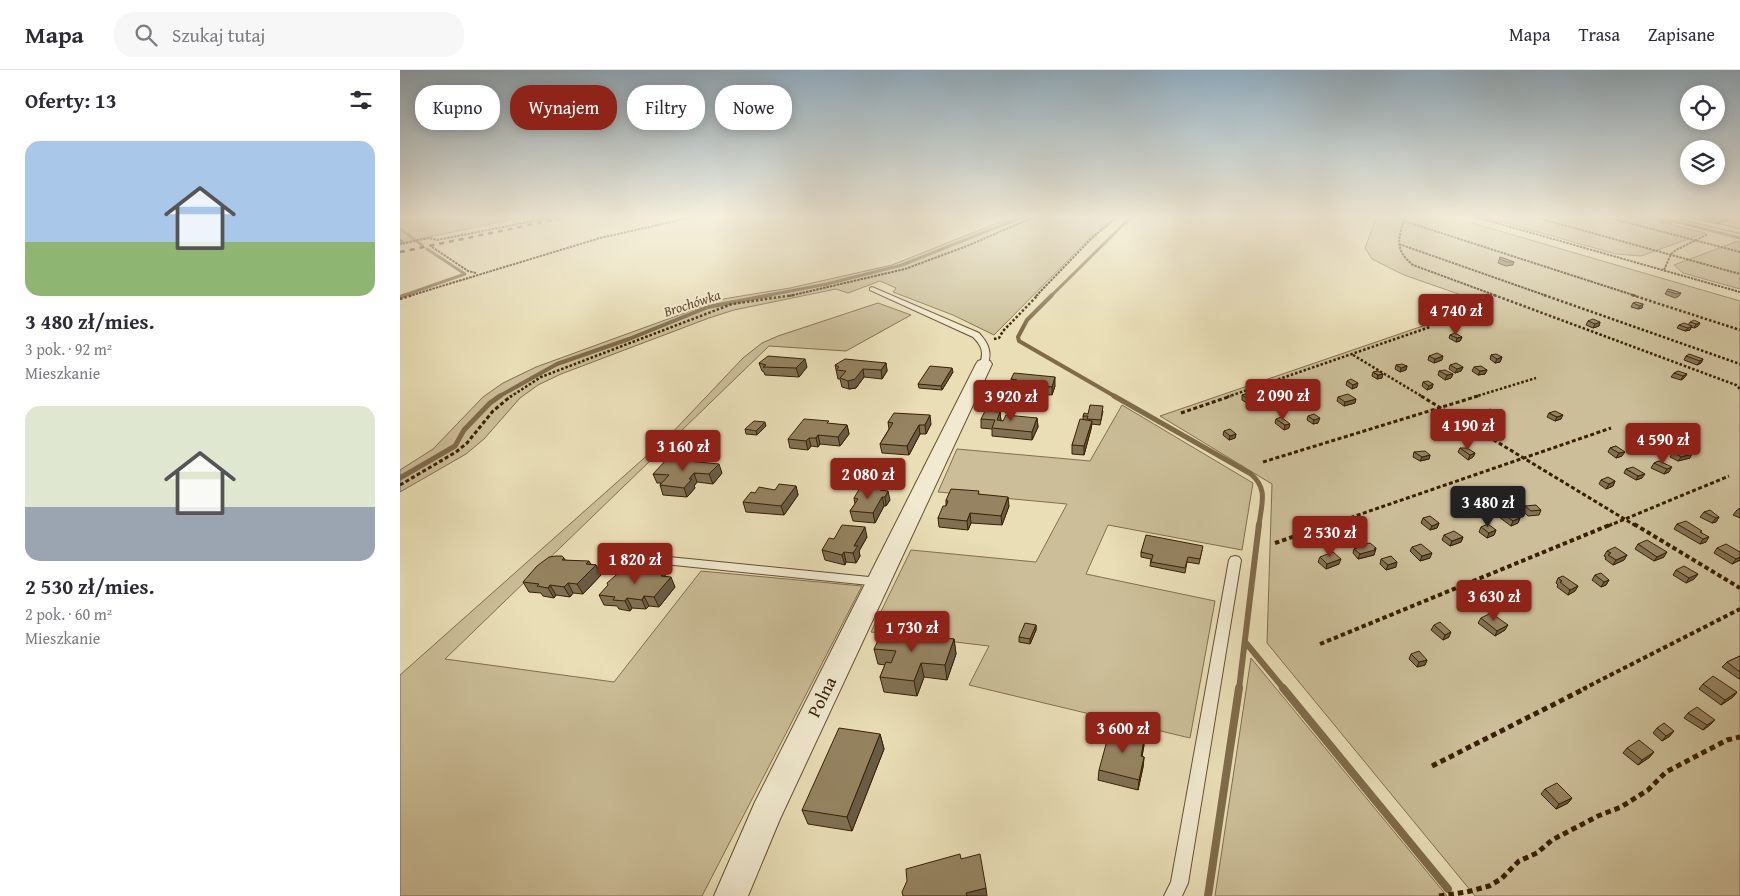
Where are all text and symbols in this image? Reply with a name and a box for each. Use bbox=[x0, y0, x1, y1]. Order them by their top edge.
search box bbox=[114, 12, 464, 57]
text: Mapa bbox=[25, 17, 84, 52]
icon: search bbox=[132, 21, 160, 49]
text: Szukaj tutaj bbox=[172, 21, 265, 49]
text: Mapa bbox=[1509, 21, 1550, 48]
text: Trasa bbox=[1578, 21, 1620, 48]
text: Zapisane bbox=[1648, 21, 1715, 48]
text: Oferty: 13 bbox=[25, 85, 117, 116]
chip: Kupno bbox=[415, 85, 500, 130]
chip: Wynajem bbox=[510, 85, 617, 130]
chip: Filtry bbox=[627, 85, 705, 130]
chip: Nowe bbox=[715, 85, 792, 130]
map controls bbox=[1680, 85, 1725, 185]
button: locate bbox=[1680, 85, 1725, 130]
icon: filters bbox=[347, 86, 375, 114]
button: layers bbox=[1680, 140, 1725, 185]
icon: home bbox=[155, 173, 245, 263]
water label: Brochówka bbox=[660, 284, 723, 322]
pin: 4 740 zł bbox=[1404, 294, 1508, 336]
text: 4 740 zł bbox=[1429, 298, 1483, 322]
text: 3 480 zł/mies. bbox=[25, 306, 155, 337]
text: 3 pok. · 92 m² bbox=[25, 337, 112, 361]
text: Mieszkanie bbox=[25, 361, 100, 385]
pin: 2 090 zł bbox=[1231, 378, 1335, 421]
pin: 3 920 zł bbox=[959, 380, 1063, 422]
text: 2 090 zł bbox=[1256, 383, 1310, 407]
text: 3 920 zł bbox=[984, 384, 1038, 408]
pin: 4 190 zł bbox=[1416, 408, 1520, 451]
text: 4 190 zł bbox=[1441, 413, 1495, 437]
pin: 4 590 zł bbox=[1611, 422, 1715, 465]
text: 4 590 zł bbox=[1636, 427, 1690, 451]
pin: 3 160 zł bbox=[631, 430, 735, 472]
text: 3 160 zł bbox=[656, 434, 710, 458]
icon: home bbox=[155, 438, 245, 528]
pin: 2 080 zł bbox=[816, 458, 920, 500]
text: 2 080 zł bbox=[841, 462, 895, 486]
pin: 3 480 zł bbox=[1436, 486, 1540, 528]
text: 3 480 zł bbox=[1461, 490, 1515, 514]
pin: 2 530 zł bbox=[1278, 516, 1382, 558]
text: 2 530 zł bbox=[1303, 520, 1357, 544]
pin: 1 820 zł bbox=[583, 542, 687, 585]
text: 1 820 zł bbox=[608, 547, 662, 571]
text: 2 530 zł/mies. bbox=[25, 571, 155, 602]
pin: 3 630 zł bbox=[1442, 580, 1546, 622]
text: 3 630 zł bbox=[1467, 584, 1521, 608]
text: 2 pok. · 60 m² bbox=[25, 602, 112, 626]
pin: 1 730 zł bbox=[860, 610, 964, 653]
text: 1 730 zł bbox=[885, 615, 939, 639]
text: Mieszkanie bbox=[25, 626, 100, 650]
street label: Polna bbox=[800, 671, 843, 722]
pin: 3 600 zł bbox=[1071, 712, 1175, 754]
text: 3 600 zł bbox=[1096, 716, 1150, 740]

